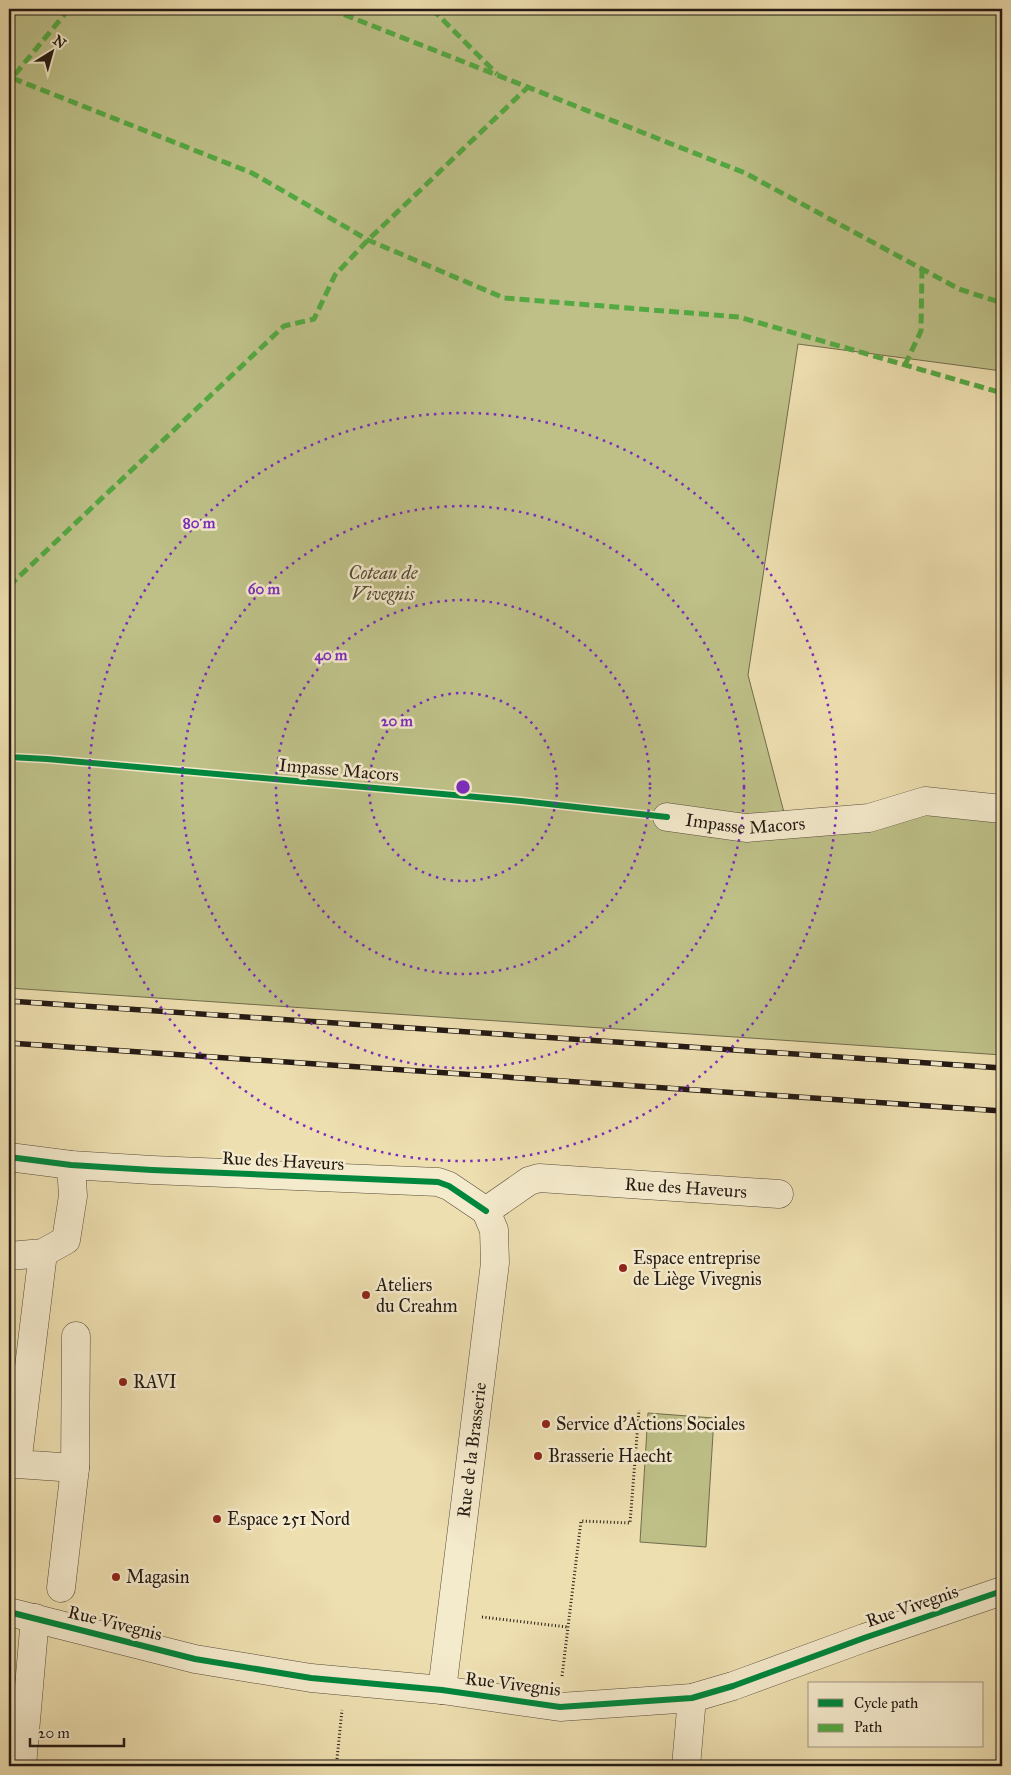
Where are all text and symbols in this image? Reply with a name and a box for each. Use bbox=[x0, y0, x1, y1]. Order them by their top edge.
north arrow bbox=[28, 28, 78, 78]
text: N bbox=[50, 32, 69, 52]
text: 80 m bbox=[183, 514, 216, 532]
park label: Coteau de Vivegnis bbox=[349, 562, 419, 605]
text: 60 m bbox=[248, 580, 281, 598]
text: 40 m bbox=[315, 646, 348, 665]
text: 20 m bbox=[381, 712, 413, 730]
street label: Impasse Macors bbox=[278, 754, 400, 786]
centre of rings bbox=[454, 778, 472, 796]
street label: Impasse Macors bbox=[684, 809, 806, 839]
street label: Rue des Haveurs bbox=[221, 1147, 345, 1175]
street label: Rue des Haveurs bbox=[624, 1173, 748, 1203]
place label: Espace entreprise de Liège Vivegnis bbox=[633, 1247, 762, 1291]
marker: Espace entreprise de Liège Vivegnis bbox=[617, 1262, 629, 1274]
place label: Ateliers du Creahm bbox=[375, 1274, 458, 1317]
marker: Ateliers du Creahm bbox=[360, 1289, 372, 1301]
place label: RAVI bbox=[133, 1371, 177, 1393]
marker: RAVI bbox=[117, 1376, 129, 1388]
street label: Rue de la Brasserie bbox=[452, 1381, 491, 1519]
place label: Service d'Actions Sociales bbox=[556, 1413, 745, 1435]
marker: Service d'Actions Sociales bbox=[540, 1418, 552, 1430]
place label: Brasserie Haecht bbox=[548, 1445, 673, 1467]
marker: Brasserie Haecht bbox=[532, 1450, 544, 1462]
place label: Espace 251 Nord bbox=[227, 1508, 350, 1530]
marker: Espace 251 Nord bbox=[211, 1513, 223, 1525]
place label: Magasin bbox=[126, 1566, 190, 1589]
marker: Magasin bbox=[110, 1571, 122, 1583]
street label: Rue Vivegnis bbox=[863, 1580, 961, 1633]
street label: Rue Vivegnis bbox=[65, 1601, 164, 1646]
street label: Rue Vivegnis bbox=[464, 1667, 562, 1702]
legend bbox=[808, 1682, 984, 1748]
text: Cycle path bbox=[854, 1694, 919, 1712]
scale bar bbox=[30, 1715, 124, 1747]
text: Path bbox=[854, 1718, 883, 1736]
text: 20 m bbox=[38, 1724, 70, 1742]

